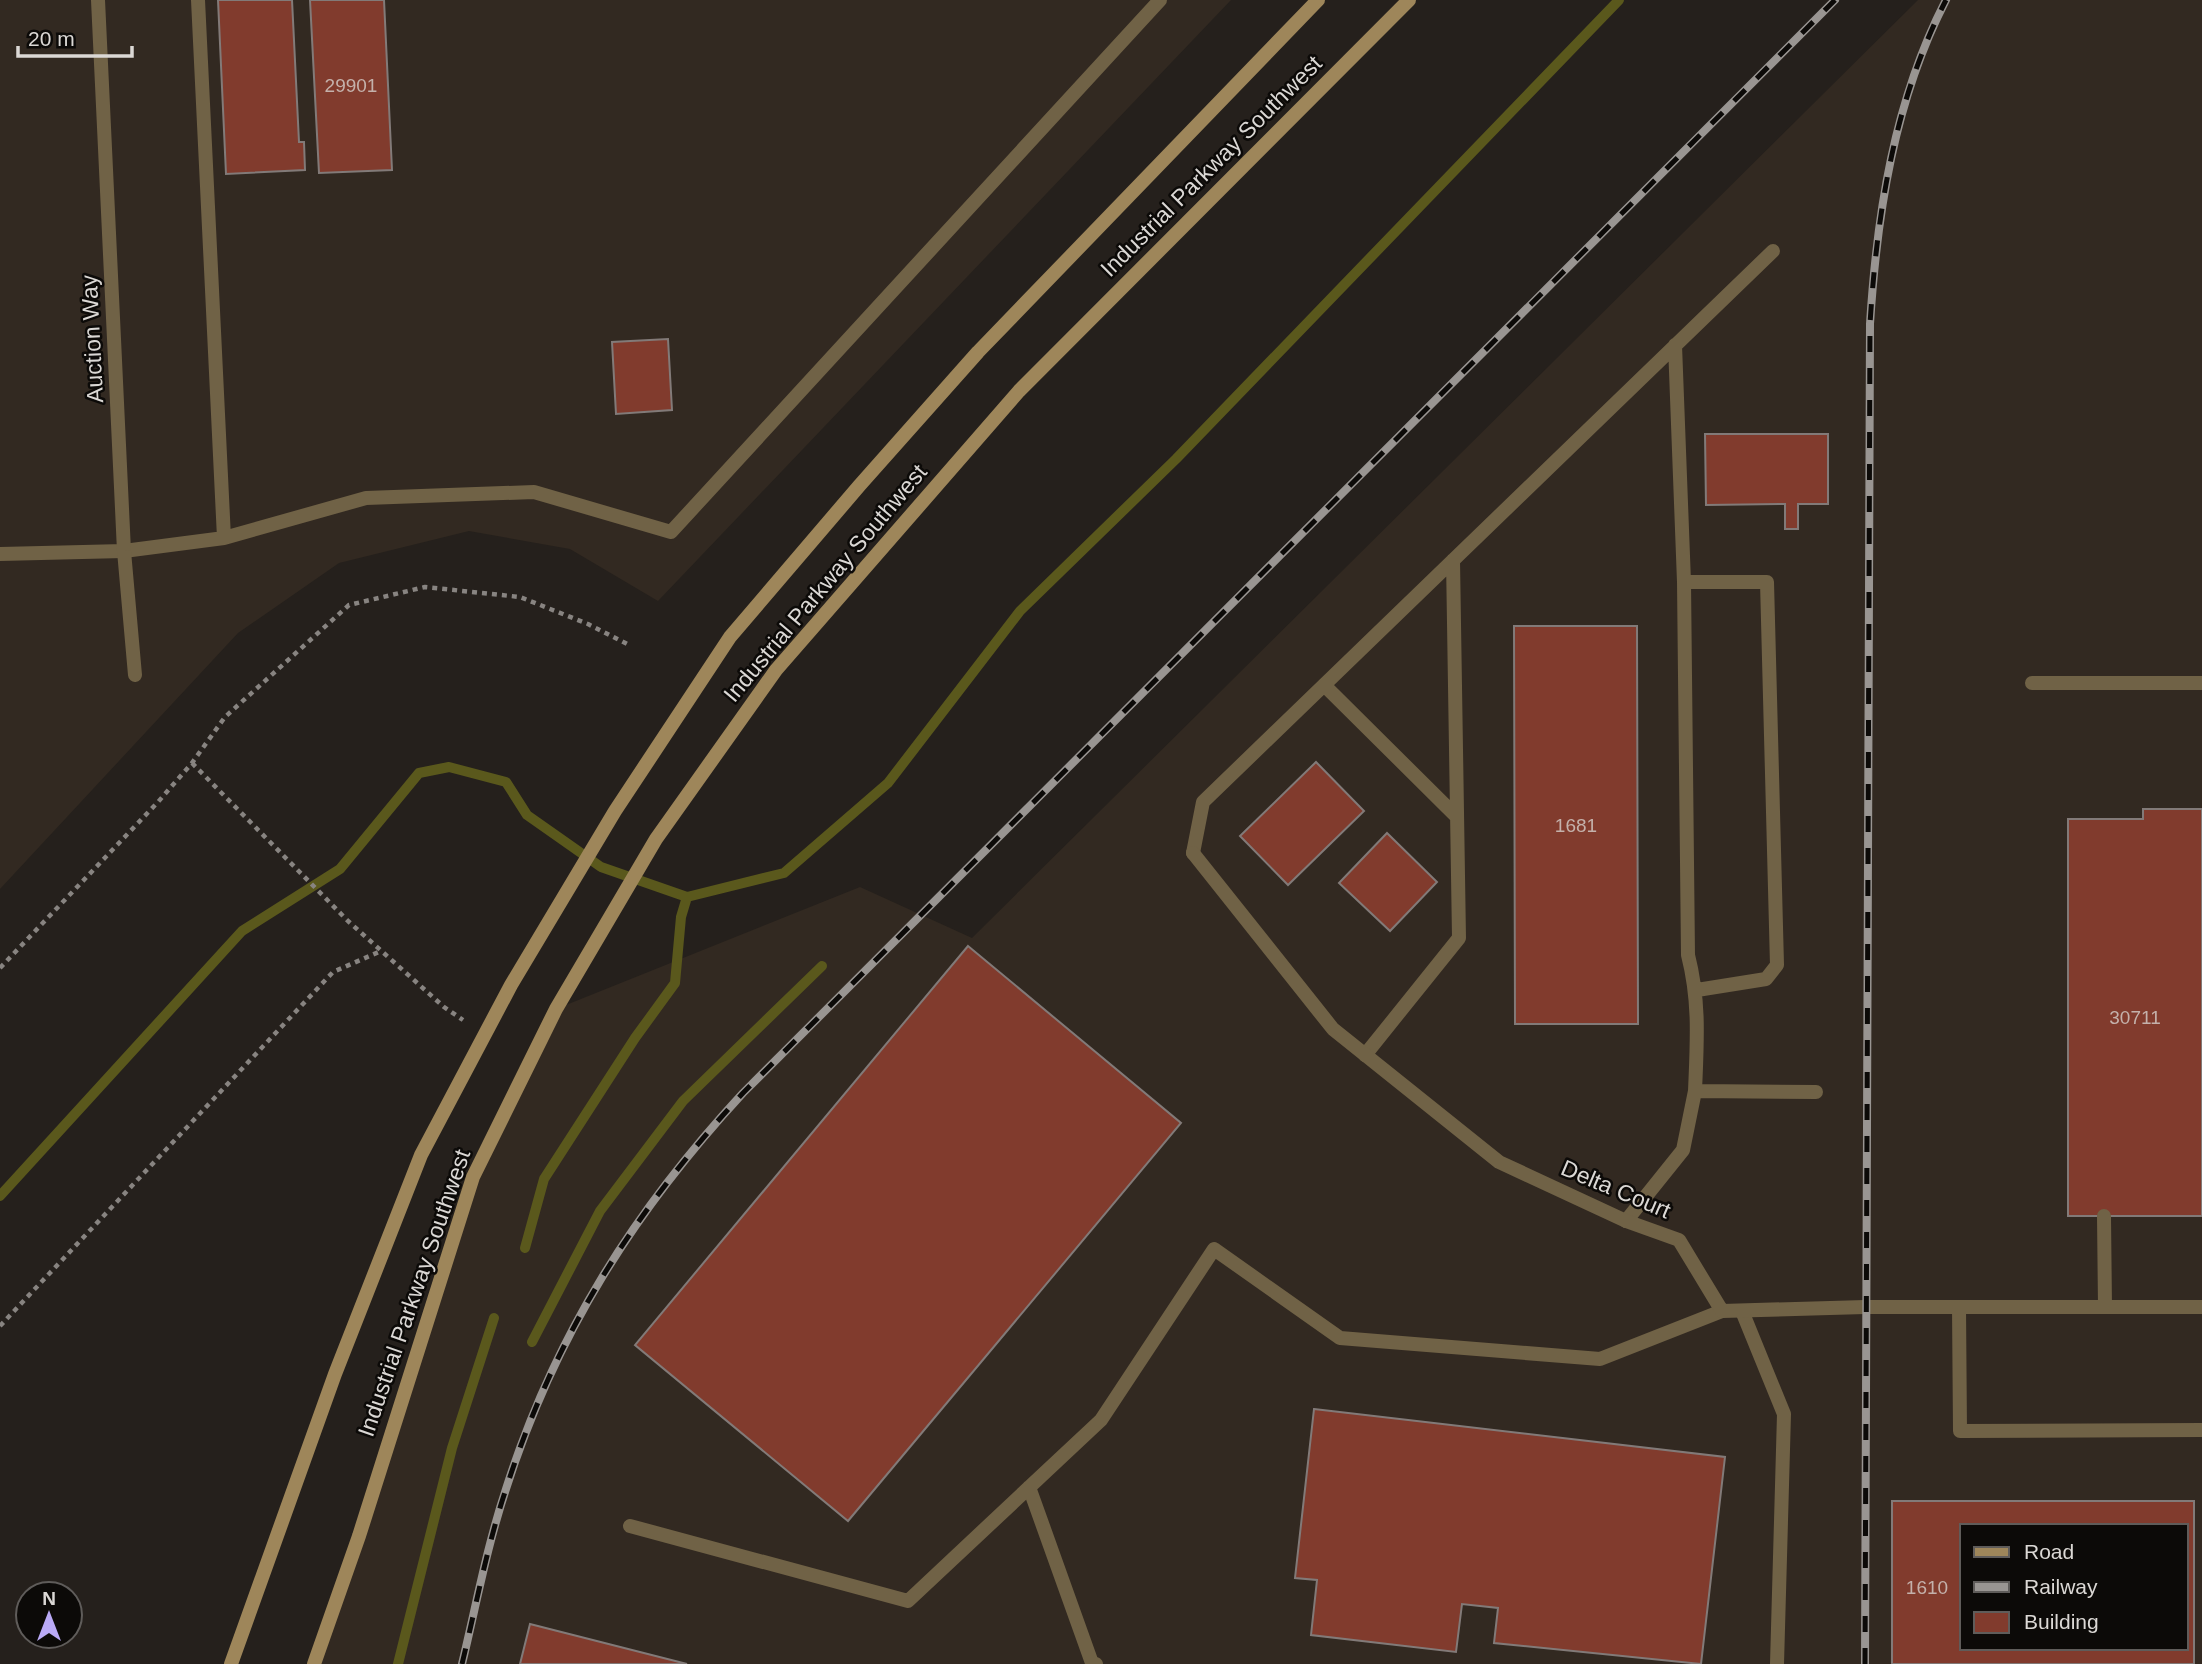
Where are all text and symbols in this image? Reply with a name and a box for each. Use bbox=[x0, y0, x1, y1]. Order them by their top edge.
scale bar bbox=[18, 14, 131, 58]
text: 20 m bbox=[28, 27, 75, 50]
street label: Industrial Parkway Southwest bbox=[1095, 50, 1327, 282]
house number: 29901 bbox=[325, 75, 377, 96]
street label: Auction Way bbox=[76, 274, 108, 404]
street label: Industrial Parkway Southwest bbox=[718, 459, 932, 707]
house number: 1681 bbox=[1555, 815, 1597, 836]
house number: 30711 bbox=[2109, 1007, 2161, 1028]
street label: Industrial Parkway Southwest bbox=[353, 1146, 476, 1440]
street label: Delta Court bbox=[1557, 1154, 1675, 1224]
legend bbox=[1960, 1524, 2188, 1650]
text: Road bbox=[2024, 1540, 2074, 1563]
text: Railway bbox=[2024, 1575, 2098, 1598]
house number: 1610 bbox=[1906, 1577, 1948, 1598]
north arrow bbox=[14, 1580, 84, 1650]
text: N bbox=[42, 1588, 56, 1609]
text: Building bbox=[2024, 1610, 2099, 1633]

